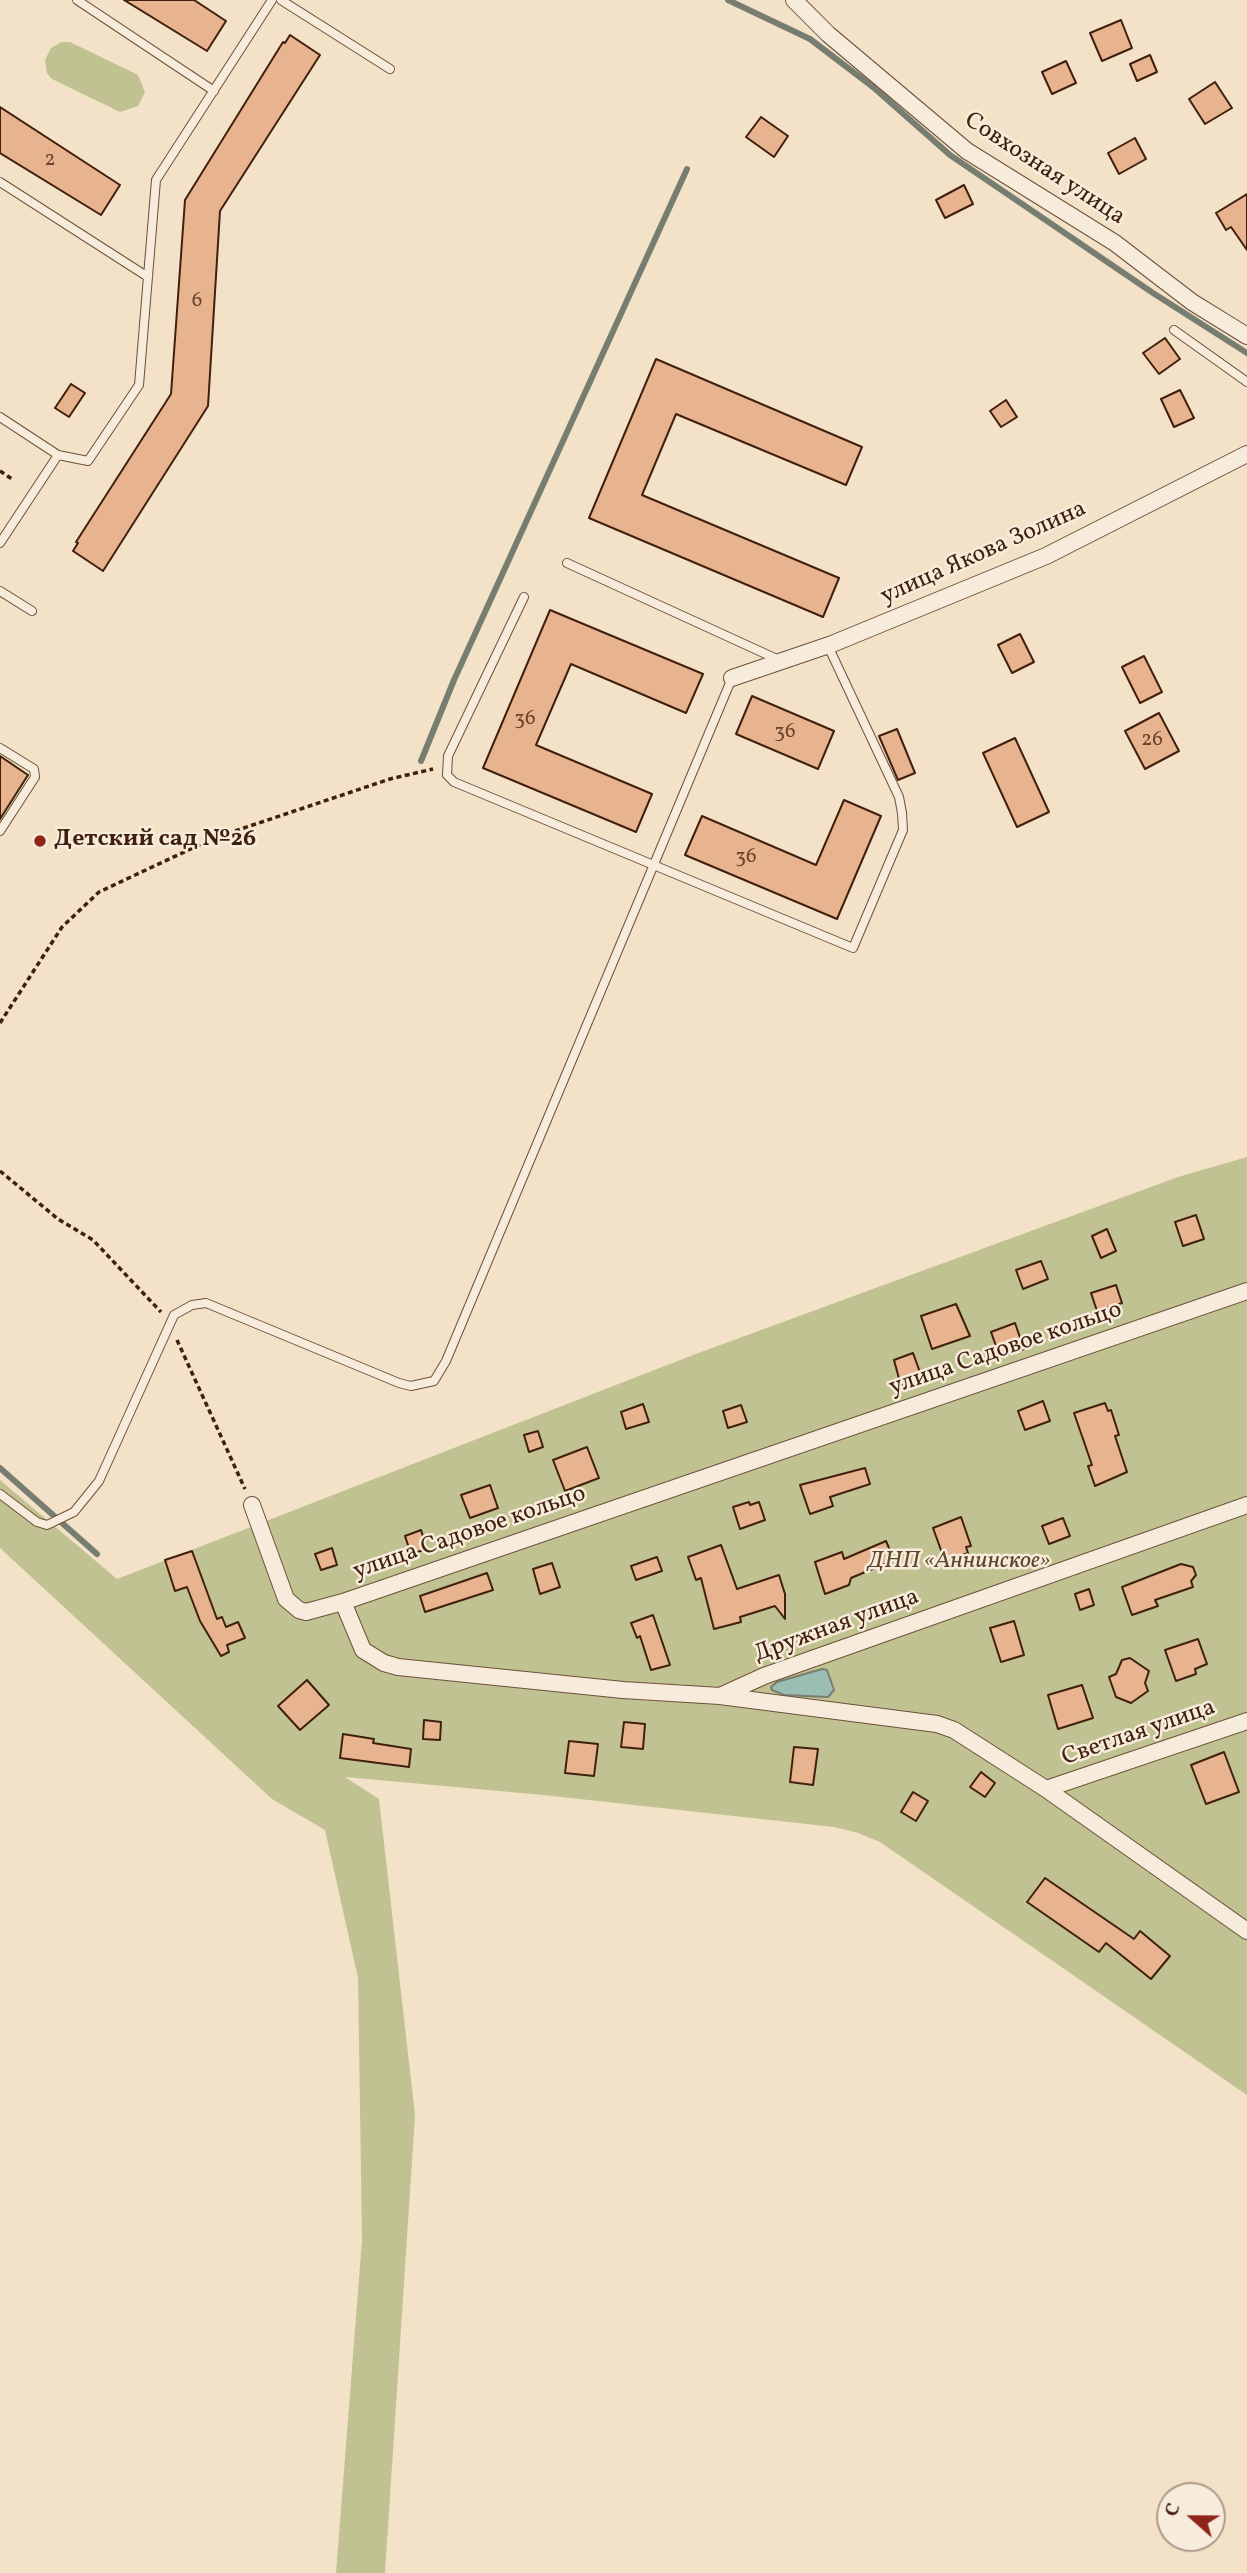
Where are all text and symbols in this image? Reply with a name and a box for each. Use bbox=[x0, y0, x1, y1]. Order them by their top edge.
street label: Совхозная улица bbox=[958, 107, 1130, 233]
house number: 2 bbox=[44, 148, 56, 174]
house number: 6 bbox=[192, 289, 202, 315]
street label: улица Якова Золина bbox=[877, 496, 1091, 612]
house number: 36 bbox=[514, 707, 536, 733]
house number: 36 bbox=[774, 720, 796, 746]
house number: 26 bbox=[1141, 728, 1163, 754]
place label: Детский сад №26 bbox=[54, 827, 256, 855]
marker: Детский сад №26 bbox=[32, 833, 48, 849]
house number: 36 bbox=[735, 845, 757, 871]
street label: улица Садовое кольцо bbox=[886, 1297, 1126, 1403]
street label: улица Садовое кольцо bbox=[350, 1481, 590, 1587]
park label: ДНП «Аннинское» bbox=[868, 1549, 1050, 1577]
street label: Дружная улица bbox=[750, 1584, 924, 1670]
street label: Светлая улица bbox=[1059, 1694, 1219, 1774]
north arrow bbox=[1156, 2482, 1226, 2552]
text: С bbox=[1159, 2500, 1188, 2521]

